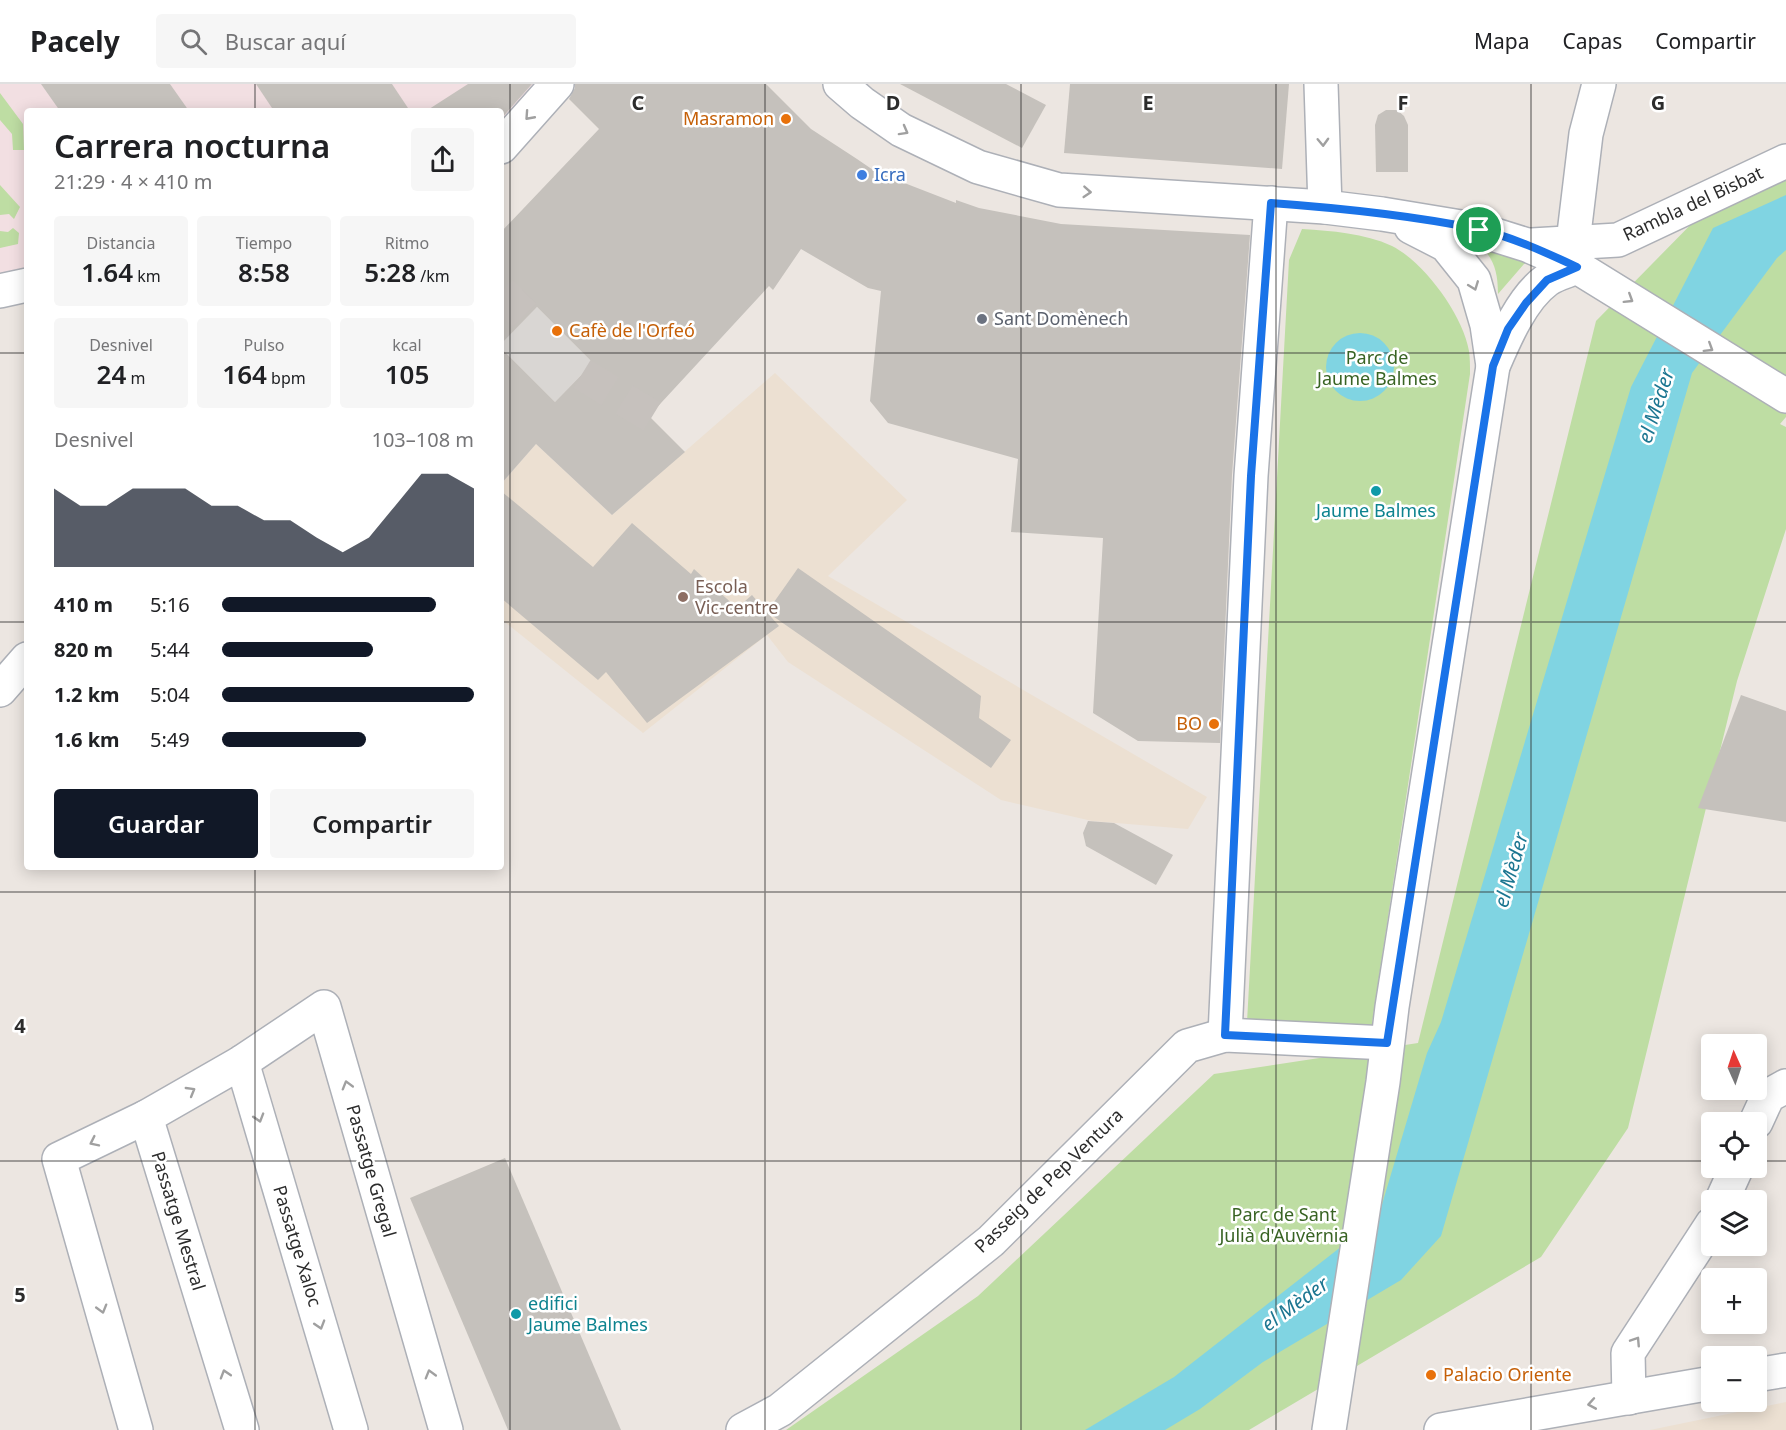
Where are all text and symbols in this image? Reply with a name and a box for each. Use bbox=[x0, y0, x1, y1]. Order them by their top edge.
search box bbox=[156, 14, 576, 68]
text: Pacely bbox=[30, 22, 120, 60]
icon: search bbox=[177, 25, 210, 58]
text: Buscar aquí bbox=[225, 26, 346, 56]
text: Mapa bbox=[1474, 27, 1530, 55]
text: Capas bbox=[1563, 27, 1622, 55]
text: Compartir bbox=[1655, 27, 1756, 55]
text: C bbox=[632, 89, 645, 116]
text: D bbox=[886, 89, 900, 116]
text: E bbox=[1142, 89, 1154, 116]
text: F bbox=[1398, 89, 1408, 116]
text: G bbox=[1651, 89, 1665, 116]
place label: Masramon bbox=[683, 106, 774, 130]
one-way arrow bbox=[525, 109, 536, 119]
marker: Masramon bbox=[779, 112, 793, 126]
text: Carrera nocturna bbox=[54, 123, 330, 168]
one-way arrow bbox=[898, 124, 908, 135]
button: share bbox=[411, 128, 474, 191]
one-way arrow bbox=[1316, 138, 1329, 147]
street label: Rambla del Bisbat bbox=[1619, 160, 1767, 246]
place label: Icra bbox=[874, 162, 906, 186]
text: 21:29 · 4 × 410 m bbox=[54, 168, 212, 195]
marker: Icra bbox=[855, 168, 869, 182]
one-way arrow bbox=[1083, 185, 1092, 198]
pin bbox=[1453, 204, 1504, 255]
icon: arrive bbox=[1462, 213, 1495, 246]
text: Distancia bbox=[87, 232, 155, 254]
text: Tiempo bbox=[236, 232, 292, 254]
text: Ritmo bbox=[385, 232, 429, 254]
text: 1.64 bbox=[81, 254, 133, 290]
text: 8:58 bbox=[238, 254, 290, 290]
text: 5:28 bbox=[364, 254, 416, 290]
text: km bbox=[133, 265, 161, 287]
text: /km bbox=[416, 265, 450, 287]
one-way arrow bbox=[1467, 280, 1480, 290]
one-way arrow bbox=[1623, 291, 1634, 302]
place label: Sant Domènech bbox=[994, 306, 1128, 330]
marker: Sant Domènech bbox=[975, 312, 989, 326]
place label: Cafè de l'Orfeó bbox=[569, 318, 695, 342]
marker: Cafè de l'Orfeó bbox=[550, 324, 564, 338]
text: Desnivel bbox=[89, 334, 153, 356]
text: Pulso bbox=[243, 334, 285, 356]
text: kcal bbox=[392, 334, 422, 356]
one-way arrow bbox=[1703, 341, 1713, 353]
park label: Parc de Jaume Balmes bbox=[1315, 345, 1437, 390]
text: 24 bbox=[97, 356, 126, 392]
text: 164 bbox=[222, 356, 267, 392]
text: 105 bbox=[385, 356, 429, 392]
water label: el Mèder bbox=[1631, 364, 1681, 446]
text: m bbox=[126, 367, 145, 389]
text: bpm bbox=[267, 367, 306, 389]
text: Desnivel bbox=[54, 426, 134, 453]
text: 103–108 m bbox=[371, 426, 474, 453]
marker: Jaume Balmes bbox=[1369, 484, 1383, 498]
place label: Jaume Balmes bbox=[1314, 498, 1436, 522]
place label: Escola Vic-centre bbox=[695, 574, 779, 619]
marker: Escola Vic-centre bbox=[676, 590, 690, 604]
text: 410 m bbox=[54, 591, 113, 618]
text: 5:16 bbox=[150, 591, 190, 618]
text: 820 m bbox=[54, 636, 113, 663]
text: 5:44 bbox=[150, 636, 190, 663]
text: 1.2 km bbox=[54, 681, 120, 708]
text: 5:04 bbox=[150, 681, 190, 708]
place label: BO bbox=[1176, 711, 1202, 735]
marker: BO bbox=[1207, 717, 1221, 731]
text: 1.6 km bbox=[54, 726, 120, 753]
text: 5:49 bbox=[150, 726, 190, 753]
button: Guardar bbox=[54, 789, 258, 858]
button: Compartir bbox=[270, 789, 474, 858]
water label: el Mèder bbox=[1487, 828, 1534, 910]
text: 4 bbox=[14, 1012, 26, 1039]
north arrow bbox=[1701, 1034, 1767, 1100]
map controls bbox=[1701, 1034, 1767, 1412]
one-way arrow bbox=[342, 1081, 354, 1091]
one-way arrow bbox=[185, 1087, 195, 1098]
street label: Passatge Gregal bbox=[342, 1102, 402, 1240]
street label: Passeig de Pep Ventura bbox=[969, 1103, 1128, 1258]
one-way arrow bbox=[252, 1112, 264, 1123]
button: locate bbox=[1701, 1112, 1767, 1178]
one-way arrow bbox=[89, 1135, 100, 1147]
street label: Passatge Mestral bbox=[146, 1148, 212, 1293]
street label: Passatge Xaloc bbox=[268, 1182, 328, 1310]
button: layers bbox=[1701, 1190, 1767, 1256]
park label: Parc de Sant Julià d'Auvèrnia bbox=[1217, 1202, 1349, 1247]
button: + bbox=[1701, 1268, 1767, 1334]
water label: el Mèder bbox=[1256, 1270, 1334, 1337]
text: 5 bbox=[14, 1281, 26, 1308]
place label: edifici Jaume Balmes bbox=[526, 1291, 648, 1336]
one-way arrow bbox=[95, 1304, 107, 1314]
marker: edifici Jaume Balmes bbox=[509, 1307, 523, 1321]
one-way arrow bbox=[313, 1319, 325, 1330]
one-way arrow bbox=[1629, 1337, 1640, 1348]
button: − bbox=[1701, 1346, 1767, 1412]
place label: Palacio Oriente bbox=[1443, 1362, 1572, 1386]
marker: Palacio Oriente bbox=[1424, 1368, 1438, 1382]
one-way arrow bbox=[220, 1369, 232, 1380]
one-way arrow bbox=[425, 1369, 437, 1380]
one-way arrow bbox=[1587, 1397, 1597, 1410]

